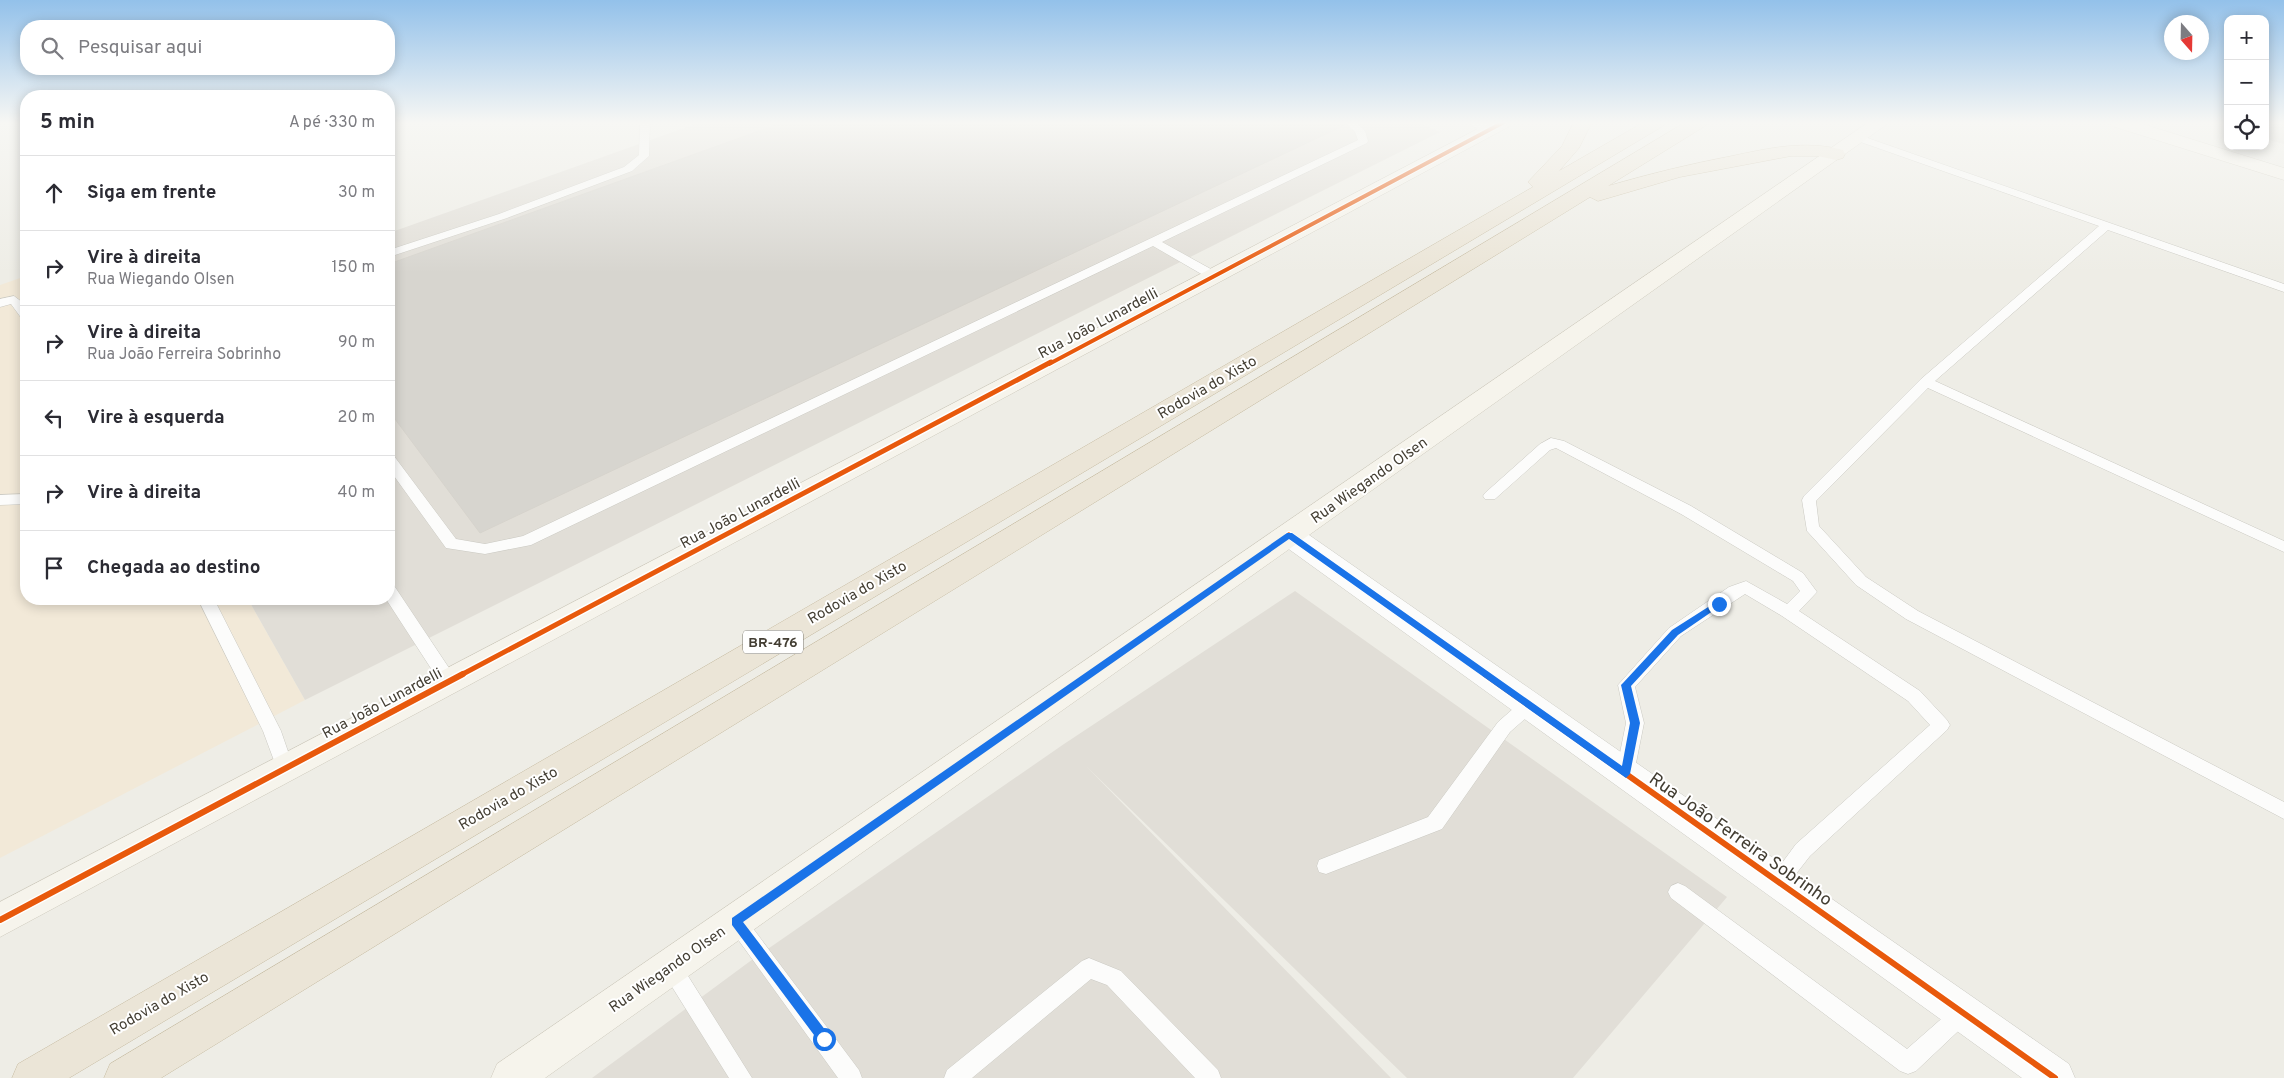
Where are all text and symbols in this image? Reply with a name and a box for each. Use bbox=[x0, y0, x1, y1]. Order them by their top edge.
north arrow bbox=[2164, 15, 2209, 60]
map controls bbox=[2224, 15, 2269, 150]
button: + bbox=[2224, 15, 2269, 60]
search box bbox=[20, 20, 395, 75]
icon: search bbox=[38, 34, 66, 62]
text: Pesquisar aqui bbox=[78, 36, 202, 60]
button: − bbox=[2224, 60, 2269, 105]
button: locate bbox=[2224, 105, 2269, 150]
text: 5 min bbox=[40, 109, 95, 136]
text: A pé · 330 m bbox=[289, 113, 375, 133]
icon: ahead bbox=[40, 179, 68, 207]
text: Siga em frente bbox=[87, 181, 216, 205]
text: 30 m bbox=[338, 183, 375, 203]
text: Vire à direita bbox=[87, 246, 201, 270]
icon: right bbox=[40, 254, 68, 282]
text: 150 m bbox=[332, 258, 375, 278]
text: Rua Wiegando Olsen bbox=[87, 270, 234, 290]
street label: Rua João Lunardelli bbox=[1035, 285, 1162, 364]
text: Vire à direita bbox=[87, 321, 201, 345]
icon: right bbox=[40, 329, 68, 357]
text: 90 m bbox=[338, 333, 375, 353]
text: Rua João Ferreira Sobrinho bbox=[87, 345, 281, 365]
street label: Rodovia do Xisto bbox=[1155, 352, 1261, 424]
icon: left bbox=[40, 404, 68, 432]
text: Vire à esquerda bbox=[87, 406, 225, 430]
text: 20 m bbox=[338, 408, 375, 428]
street label: Rua Wiegando Olsen bbox=[1308, 434, 1432, 529]
street label: Rua João Lunardelli bbox=[677, 475, 804, 554]
icon: right bbox=[40, 479, 68, 507]
text: Vire à direita bbox=[87, 481, 201, 505]
text: 40 m bbox=[337, 483, 375, 503]
icon: arrive bbox=[40, 554, 68, 582]
text: Chegada ao destino bbox=[87, 556, 261, 580]
street label: Rodovia do Xisto bbox=[805, 557, 911, 629]
route end bbox=[1708, 593, 1731, 616]
road number: BR-476 bbox=[743, 630, 803, 654]
street label: Rua João Lunardelli bbox=[319, 665, 446, 744]
street label: Rodovia do Xisto bbox=[456, 763, 562, 835]
street label: Rua João Ferreira Sobrinho bbox=[1644, 768, 1836, 912]
street label: Rua Wiegando Olsen bbox=[606, 923, 730, 1018]
street label: Rodovia do Xisto bbox=[107, 968, 213, 1040]
route start bbox=[813, 1028, 836, 1051]

